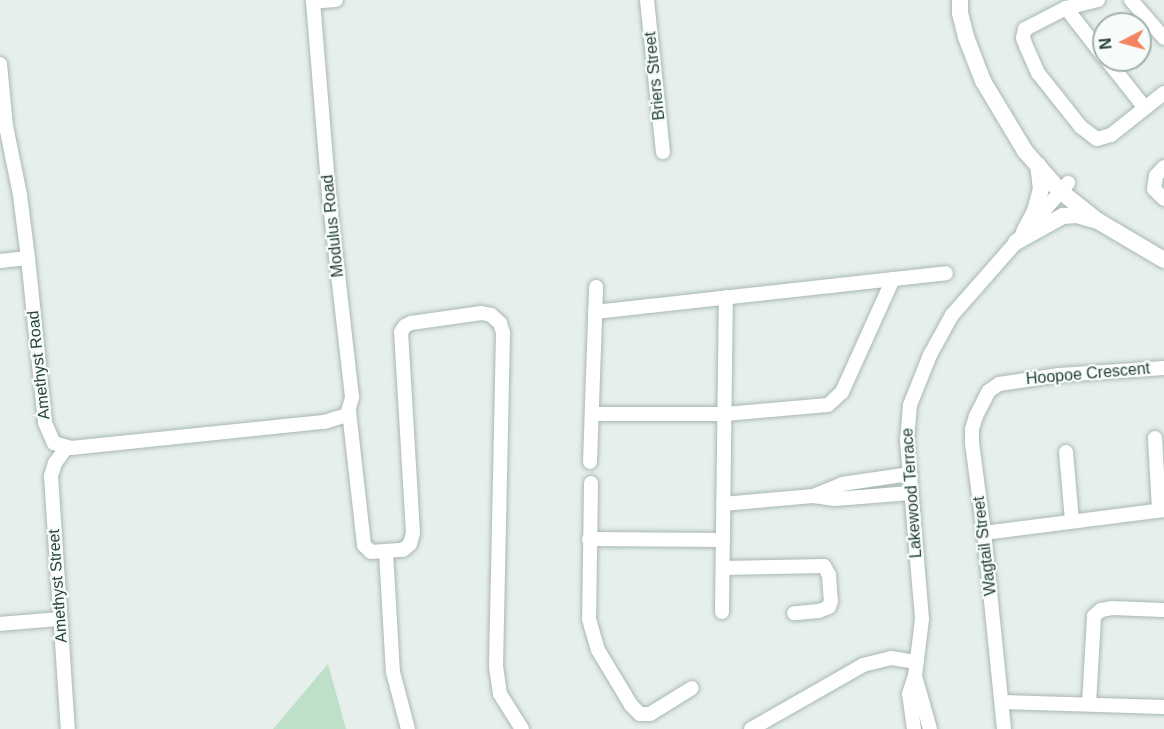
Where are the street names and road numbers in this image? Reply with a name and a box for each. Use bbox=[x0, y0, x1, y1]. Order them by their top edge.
street label: Briers Street bbox=[641, 31, 669, 121]
street label: Modulus Road bbox=[318, 174, 348, 278]
street label: Amethyst Road bbox=[24, 310, 54, 420]
street label: Hoopoe Crescent bbox=[1025, 359, 1151, 389]
street label: Lakewood Terrace bbox=[898, 427, 926, 559]
street label: Wagtail Street bbox=[969, 495, 1001, 597]
street label: Amethyst Street bbox=[44, 529, 72, 643]

